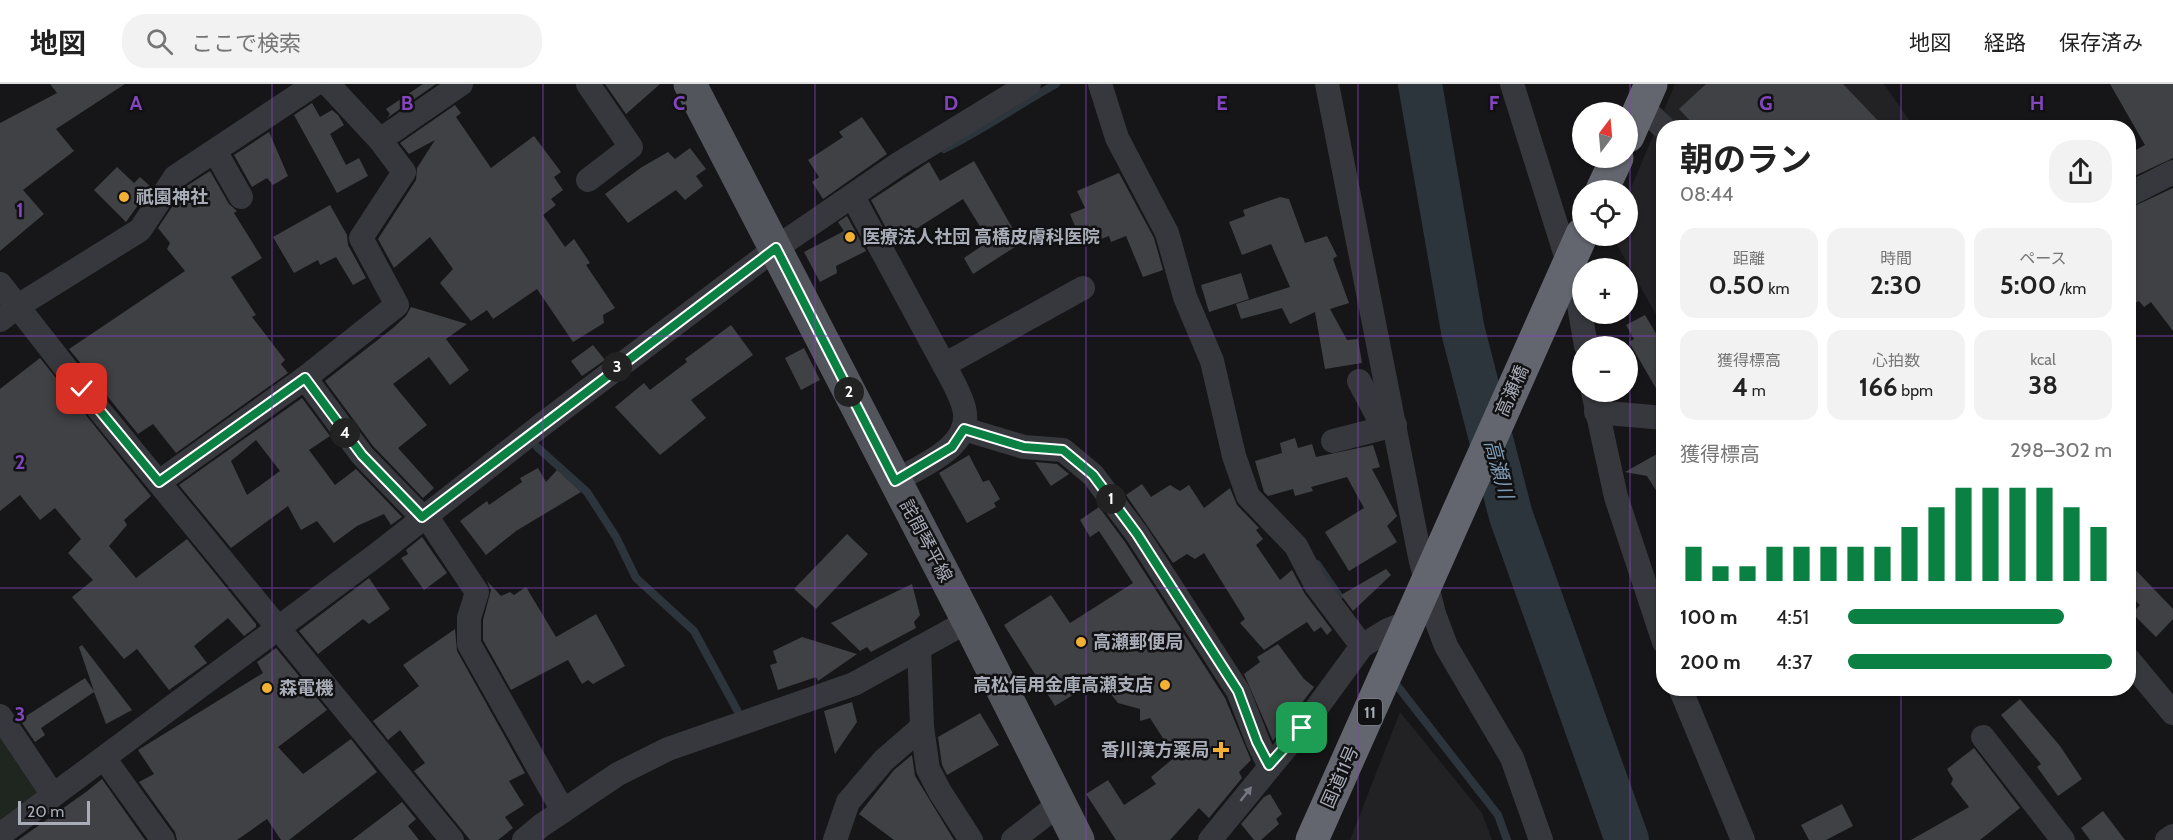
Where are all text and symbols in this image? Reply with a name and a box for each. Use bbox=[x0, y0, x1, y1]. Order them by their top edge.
search box bbox=[122, 14, 542, 68]
icon: search bbox=[143, 25, 176, 58]
text: 地図 bbox=[30, 26, 86, 60]
text: ここで検索 bbox=[191, 30, 301, 57]
text: 地図 bbox=[1909, 30, 1951, 55]
text: 経路 bbox=[1984, 30, 2026, 55]
text: 保存済み bbox=[2059, 30, 2143, 55]
text: A bbox=[130, 91, 143, 115]
text: B bbox=[401, 91, 413, 115]
text: C bbox=[673, 91, 685, 115]
text: D bbox=[944, 91, 958, 115]
text: E bbox=[1216, 91, 1228, 115]
text: F bbox=[1489, 91, 1500, 115]
text: G bbox=[1759, 91, 1773, 115]
text: H bbox=[2030, 91, 2044, 115]
north arrow bbox=[1572, 102, 1638, 168]
map controls bbox=[1572, 102, 1638, 402]
text: 朝のラン bbox=[1680, 139, 1812, 179]
button: share bbox=[2049, 140, 2112, 203]
button: locate bbox=[1572, 180, 1638, 246]
text: 08:44 bbox=[1680, 182, 1733, 206]
place label: 祇園神社 bbox=[136, 186, 208, 208]
marker: 祇園神社 bbox=[117, 190, 131, 204]
text: 1 bbox=[16, 198, 24, 222]
place label: 医療法人社団 高橋皮膚科医院 bbox=[862, 226, 1100, 248]
marker: 医療法人社団 高橋皮膚科医院 bbox=[843, 230, 857, 244]
text: 距離 bbox=[1733, 249, 1765, 268]
text: 時間 bbox=[1880, 249, 1912, 268]
text: ペース bbox=[2019, 249, 2067, 268]
button: + bbox=[1572, 258, 1638, 324]
text: 0.50 bbox=[1709, 269, 1765, 301]
text: 2:30 bbox=[1870, 269, 1922, 301]
text: 5:00 bbox=[2000, 269, 2056, 301]
text: km bbox=[1765, 279, 1789, 298]
text: /km bbox=[2056, 279, 2086, 298]
button: − bbox=[1572, 336, 1638, 402]
text: kcal bbox=[2030, 350, 2056, 369]
text: 獲得標高 bbox=[1717, 351, 1781, 370]
text: 心拍数 bbox=[1872, 351, 1920, 370]
pin: 3 bbox=[602, 352, 632, 382]
text: 3 bbox=[613, 357, 621, 376]
street label: 高瀬橋 bbox=[1491, 362, 1533, 420]
pin bbox=[56, 363, 107, 414]
text: 38 bbox=[2028, 369, 2058, 401]
text: 4 bbox=[1732, 371, 1748, 403]
text: 166 bbox=[1859, 371, 1898, 403]
icon: check bbox=[65, 372, 98, 405]
pin: 2 bbox=[834, 377, 864, 407]
text: m bbox=[1748, 381, 1766, 400]
text: bpm bbox=[1898, 381, 1933, 400]
text: 2 bbox=[845, 382, 853, 401]
pin: 4 bbox=[330, 418, 360, 448]
text: 4 bbox=[340, 423, 350, 442]
water label: 高瀬川 bbox=[1480, 437, 1519, 503]
text: 298–302 m bbox=[2010, 438, 2112, 462]
text: 獲得標高 bbox=[1680, 442, 1760, 466]
text: 2 bbox=[15, 450, 25, 474]
pin: 1 bbox=[1096, 484, 1126, 514]
text: 1 bbox=[1108, 489, 1114, 508]
street label: 詫間琴平線 bbox=[895, 496, 957, 586]
text: 100 m bbox=[1680, 605, 1738, 629]
text: 4:51 bbox=[1776, 605, 1809, 629]
place label: 高瀬郵便局 bbox=[1093, 631, 1183, 653]
marker: 高瀬郵便局 bbox=[1074, 635, 1088, 649]
text: 200 m bbox=[1680, 650, 1741, 674]
text: 4:37 bbox=[1776, 650, 1813, 674]
place label: 高松信用金庫高瀬支店 bbox=[973, 674, 1153, 696]
place label: 森電機 bbox=[279, 677, 334, 699]
marker: 高松信用金庫高瀬支店 bbox=[1158, 678, 1172, 692]
marker: 森電機 bbox=[260, 681, 274, 695]
road number: 11 bbox=[1358, 699, 1382, 725]
text: 3 bbox=[15, 702, 25, 726]
pin bbox=[1276, 702, 1327, 753]
icon: arrive bbox=[1285, 711, 1318, 744]
place label: 香川漢方薬局 bbox=[1101, 739, 1209, 761]
street label: 国道11号 bbox=[1317, 742, 1363, 812]
marker: 香川漢方薬局 bbox=[1214, 743, 1228, 757]
one-way arrow bbox=[1240, 786, 1253, 802]
scale bar bbox=[18, 798, 90, 826]
text: 20 m bbox=[27, 802, 64, 821]

